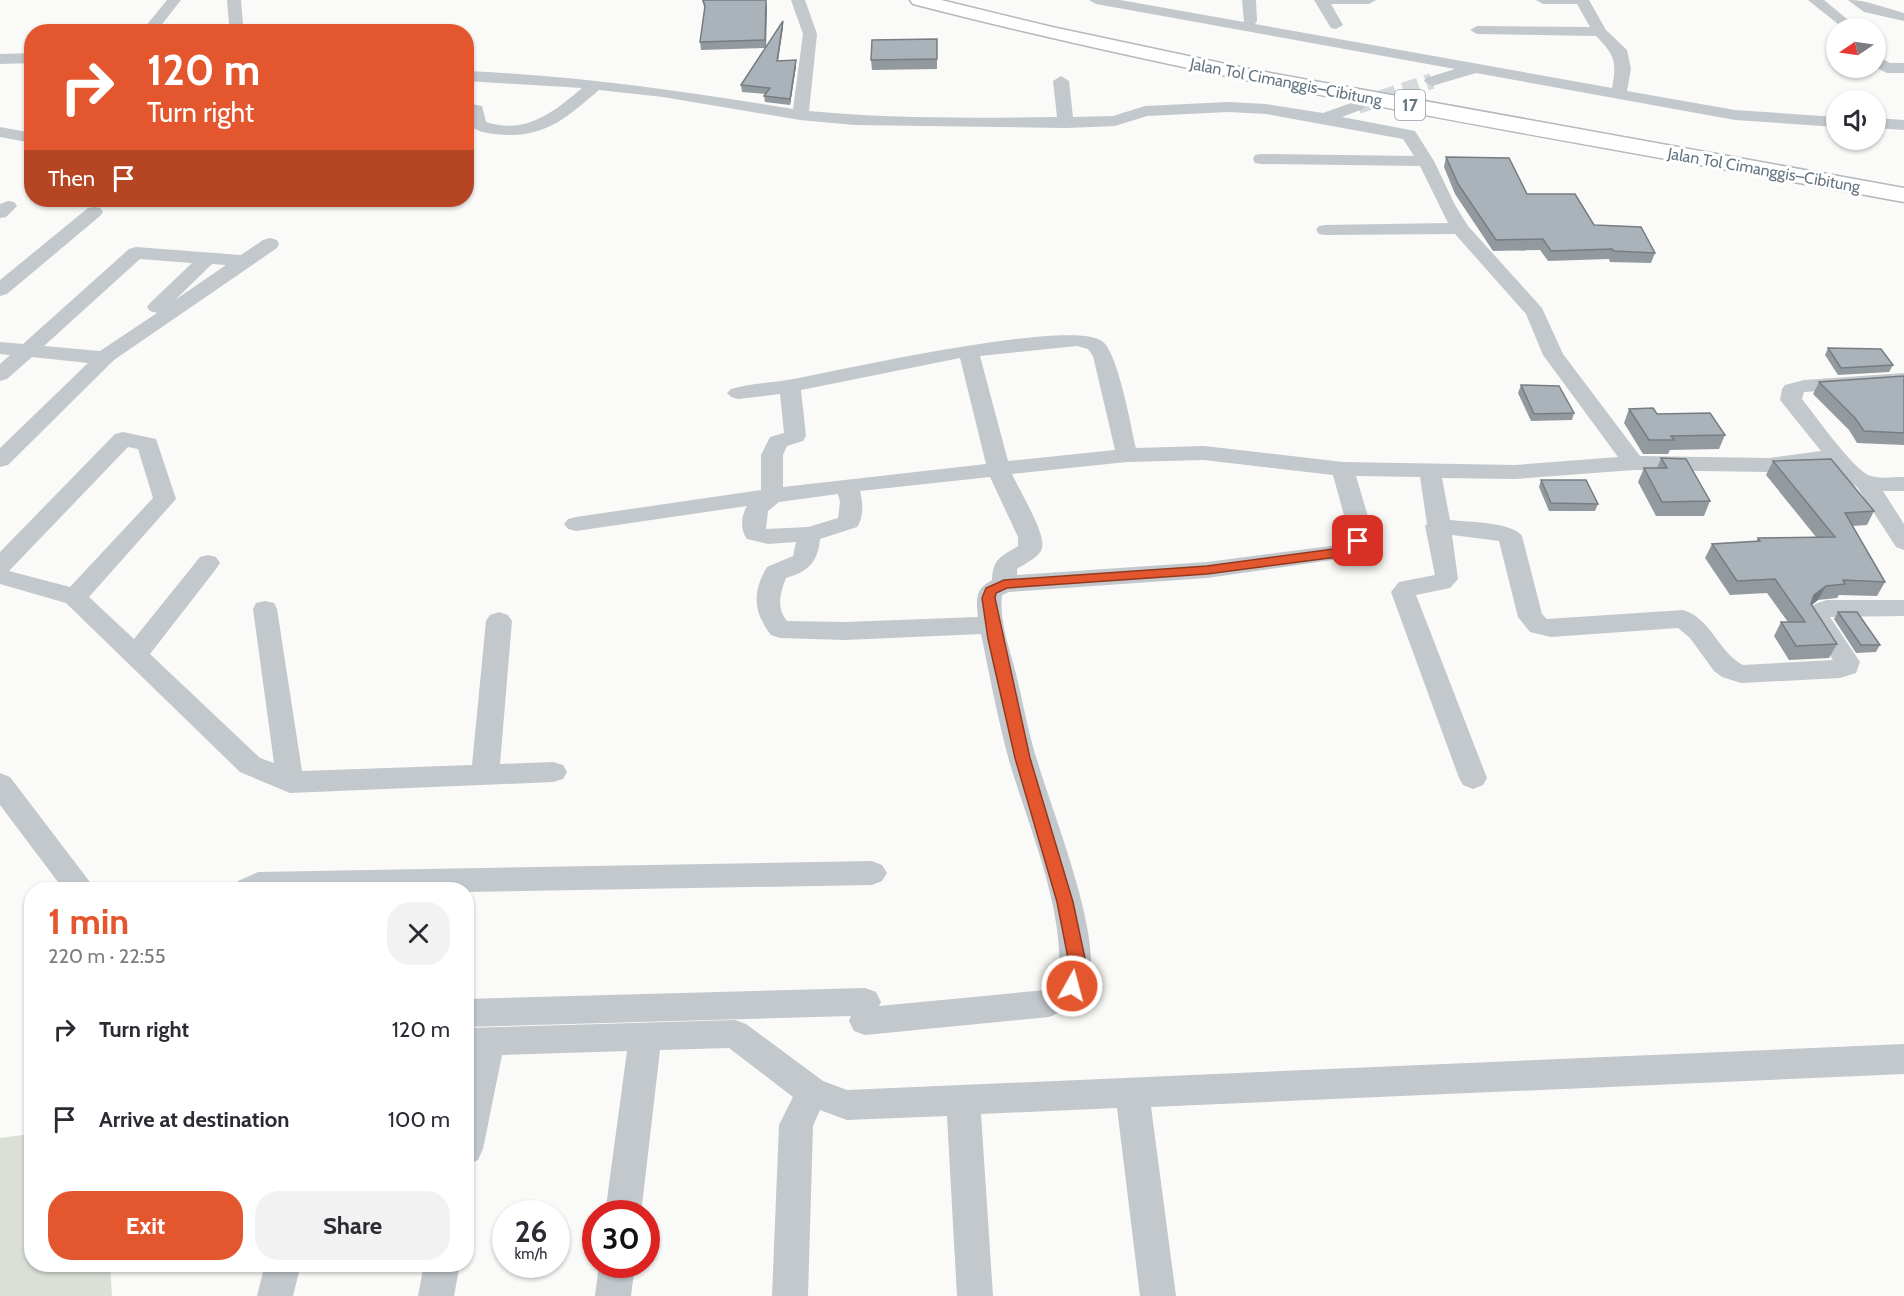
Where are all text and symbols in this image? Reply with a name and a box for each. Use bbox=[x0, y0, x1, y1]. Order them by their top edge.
north arrow bbox=[1826, 18, 1886, 78]
map controls bbox=[1826, 18, 1886, 150]
text: 120 m bbox=[147, 44, 260, 96]
icon: right bbox=[48, 48, 126, 126]
street label: Jalan Tol Cimanggis–Cibitung bbox=[1187, 54, 1385, 110]
road number: 17 bbox=[1395, 90, 1425, 120]
button: sound bbox=[1826, 90, 1886, 150]
text: Turn right bbox=[147, 96, 254, 129]
street label: Jalan Tol Cimanggis–Cibitung bbox=[1665, 144, 1863, 196]
icon: arrive bbox=[107, 162, 140, 195]
text: Then bbox=[48, 165, 95, 192]
pin bbox=[1332, 515, 1383, 566]
icon: arrive bbox=[1341, 524, 1374, 557]
text: 1 min bbox=[48, 899, 129, 943]
button: close bbox=[387, 902, 450, 965]
text: 220 m · 22:55 bbox=[48, 944, 165, 968]
position arrow bbox=[1040, 954, 1104, 1018]
icon: right bbox=[48, 1013, 81, 1046]
text: Turn right bbox=[99, 1016, 189, 1043]
text: 120 m bbox=[392, 1016, 450, 1043]
icon: arrive bbox=[48, 1103, 81, 1136]
text: Arrive at destination bbox=[99, 1106, 289, 1133]
text: 100 m bbox=[388, 1106, 450, 1133]
button: Exit bbox=[48, 1191, 243, 1260]
button: Share bbox=[255, 1191, 450, 1260]
speed limit sign: 30 bbox=[582, 1200, 660, 1278]
text: 26 bbox=[515, 1213, 547, 1250]
text: km/h bbox=[515, 1245, 547, 1263]

